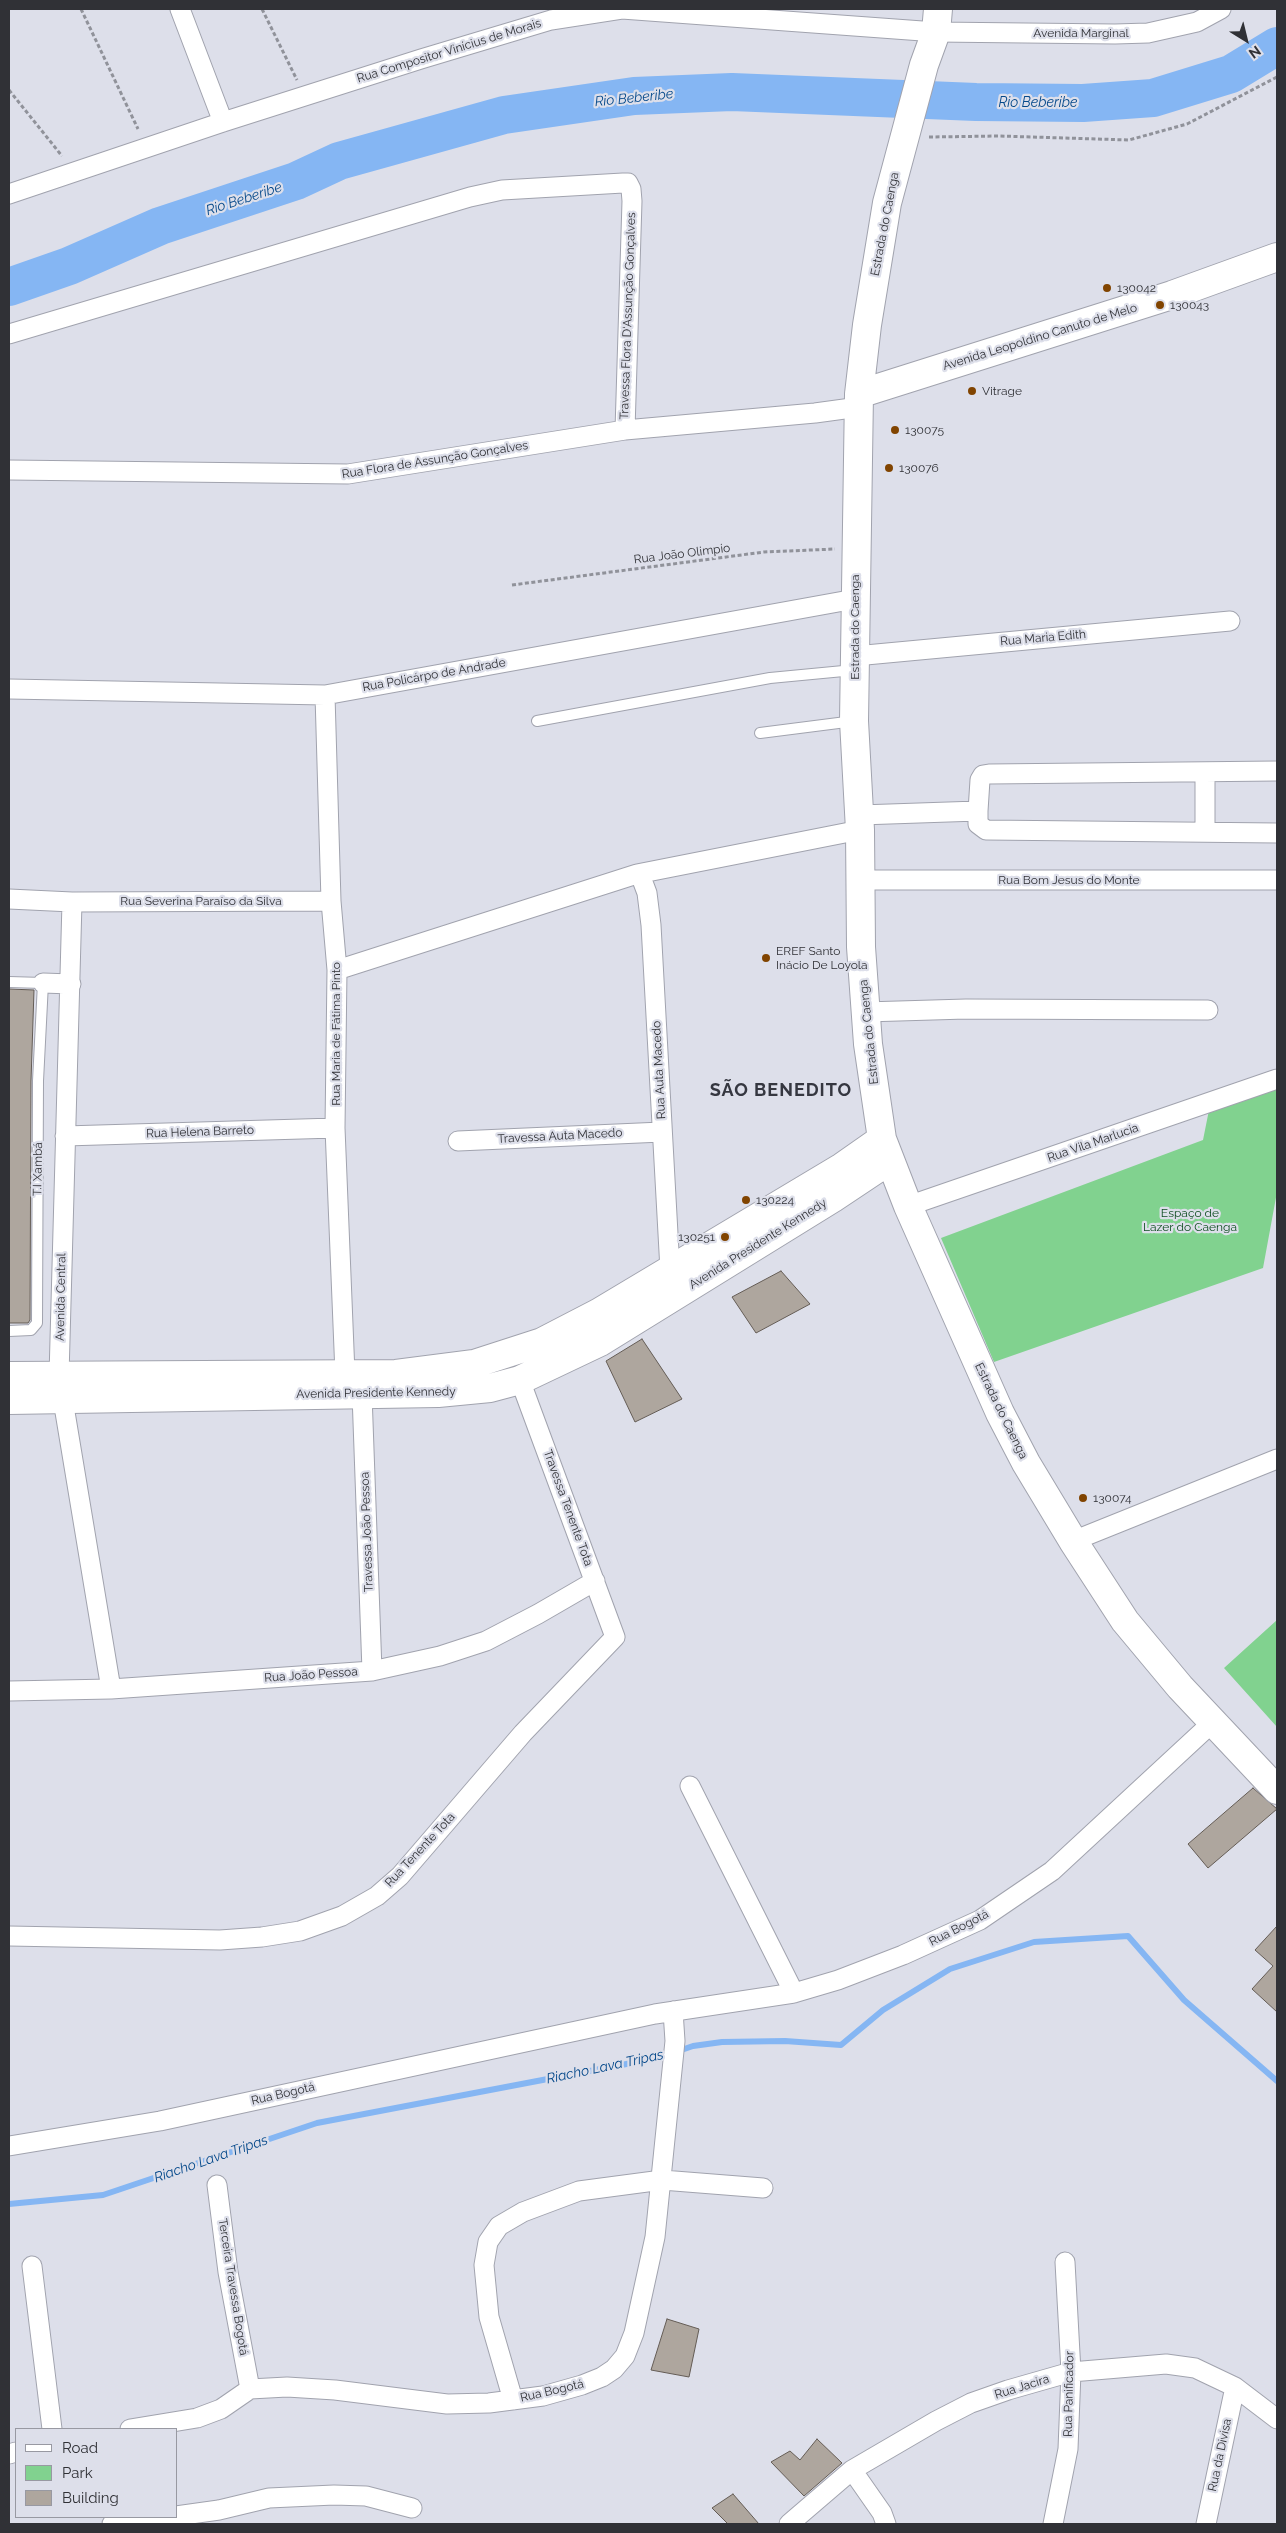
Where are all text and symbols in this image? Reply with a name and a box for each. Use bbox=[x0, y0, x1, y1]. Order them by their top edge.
north arrow bbox=[1221, 15, 1271, 65]
street label: Rua Compositor Vinícius de Morais bbox=[355, 16, 543, 86]
street label: Avenida Marginal bbox=[1033, 26, 1129, 40]
text: N bbox=[1246, 43, 1264, 62]
water label: Rio Beberibe bbox=[594, 86, 674, 110]
water label: Rio Beberibe bbox=[998, 95, 1078, 111]
street label: Estrada do Caenga bbox=[868, 171, 902, 277]
water label: Rio Beberibe bbox=[204, 179, 284, 219]
street label: Travessa Flora D'Assunção Gonçalves bbox=[617, 212, 639, 420]
place label: 130042 bbox=[1117, 281, 1156, 295]
marker: 130042 bbox=[1101, 282, 1113, 294]
place label: 130043 bbox=[1170, 298, 1209, 312]
marker: 130043 bbox=[1154, 299, 1166, 311]
street label: Avenida Leopoldino Canuto de Melo bbox=[941, 301, 1139, 373]
place label: Vitrage bbox=[982, 384, 1022, 398]
marker: Vitrage bbox=[966, 385, 978, 397]
place label: 130075 bbox=[905, 423, 944, 437]
marker: 130075 bbox=[889, 424, 901, 436]
street label: Rua Flora de Assunção Gonçalves bbox=[341, 438, 529, 482]
place label: 130076 bbox=[899, 461, 939, 475]
marker: 130076 bbox=[883, 462, 895, 474]
street label: Rua João Olimpio bbox=[633, 541, 731, 567]
street label: Estrada do Caenga bbox=[848, 574, 862, 680]
street label: Rua Maria Edith bbox=[999, 627, 1087, 649]
street label: Rua Policárpo de Andrade bbox=[361, 655, 507, 695]
street label: Rua Bom Jesus do Monte bbox=[998, 873, 1140, 887]
street label: Rua Severina Paraíso da Silva bbox=[120, 894, 282, 908]
place label: EREF Santo Inácio De Loyola bbox=[776, 944, 868, 972]
marker: EREF Santo Inácio De Loyola bbox=[760, 952, 772, 964]
street label: Rua Maria de Fátima Pinto bbox=[329, 962, 343, 1106]
street label: Estrada do Caenga bbox=[856, 979, 882, 1085]
street label: Rua Auta Macedo bbox=[649, 1021, 669, 1119]
district label: SÃO BENEDITO bbox=[708, 1080, 854, 1102]
street label: Rua Vila Marlucia bbox=[1046, 1121, 1140, 1165]
street label: Rua Helena Barreto bbox=[146, 1123, 254, 1141]
street label: Travessa Auta Macedo bbox=[497, 1126, 623, 1146]
street label: T.I Xambá bbox=[30, 1142, 46, 1196]
place label: 130224 bbox=[756, 1193, 794, 1207]
marker: 130224 bbox=[740, 1194, 752, 1206]
street label: Avenida Presidente Kennedy bbox=[687, 1196, 829, 1292]
park label: Espaço de Lazer do Caenga bbox=[1143, 1206, 1237, 1234]
place label: 130251 bbox=[678, 1230, 715, 1244]
marker: 130251 bbox=[719, 1231, 731, 1243]
street label: Avenida Central bbox=[53, 1253, 69, 1341]
street label: Estrada do Caenga bbox=[971, 1361, 1031, 1461]
street label: Avenida Presidente Kennedy bbox=[296, 1384, 456, 1402]
street label: Travessa Tenente Tota bbox=[540, 1448, 596, 1568]
street label: Travessa João Pessoa bbox=[358, 1472, 376, 1592]
place label: 130074 bbox=[1093, 1491, 1131, 1505]
marker: 130074 bbox=[1077, 1492, 1089, 1504]
street label: Rua João Pessoa bbox=[264, 1665, 358, 1685]
street label: Rua Tenente Tota bbox=[382, 1810, 458, 1890]
street label: Rua Bogotá bbox=[927, 1907, 991, 1949]
water label: Riacho Lava Tripas bbox=[545, 2046, 665, 2088]
street label: Rua Bogotá bbox=[250, 2080, 316, 2108]
water label: Riacho Lava Tripas bbox=[152, 2132, 270, 2186]
street label: Terceira Travessa Bogotá bbox=[215, 2218, 251, 2356]
street label: Rua Panificador bbox=[1061, 2351, 1077, 2437]
street label: Rua Jacira bbox=[993, 2372, 1051, 2402]
street label: Rua Bogotá bbox=[519, 2377, 585, 2405]
street label: Rua da Divisa bbox=[1205, 2417, 1235, 2493]
legend bbox=[15, 2428, 178, 2518]
text: Road bbox=[62, 2439, 98, 2457]
text: Park bbox=[62, 2464, 93, 2482]
text: Building bbox=[62, 2489, 119, 2507]

